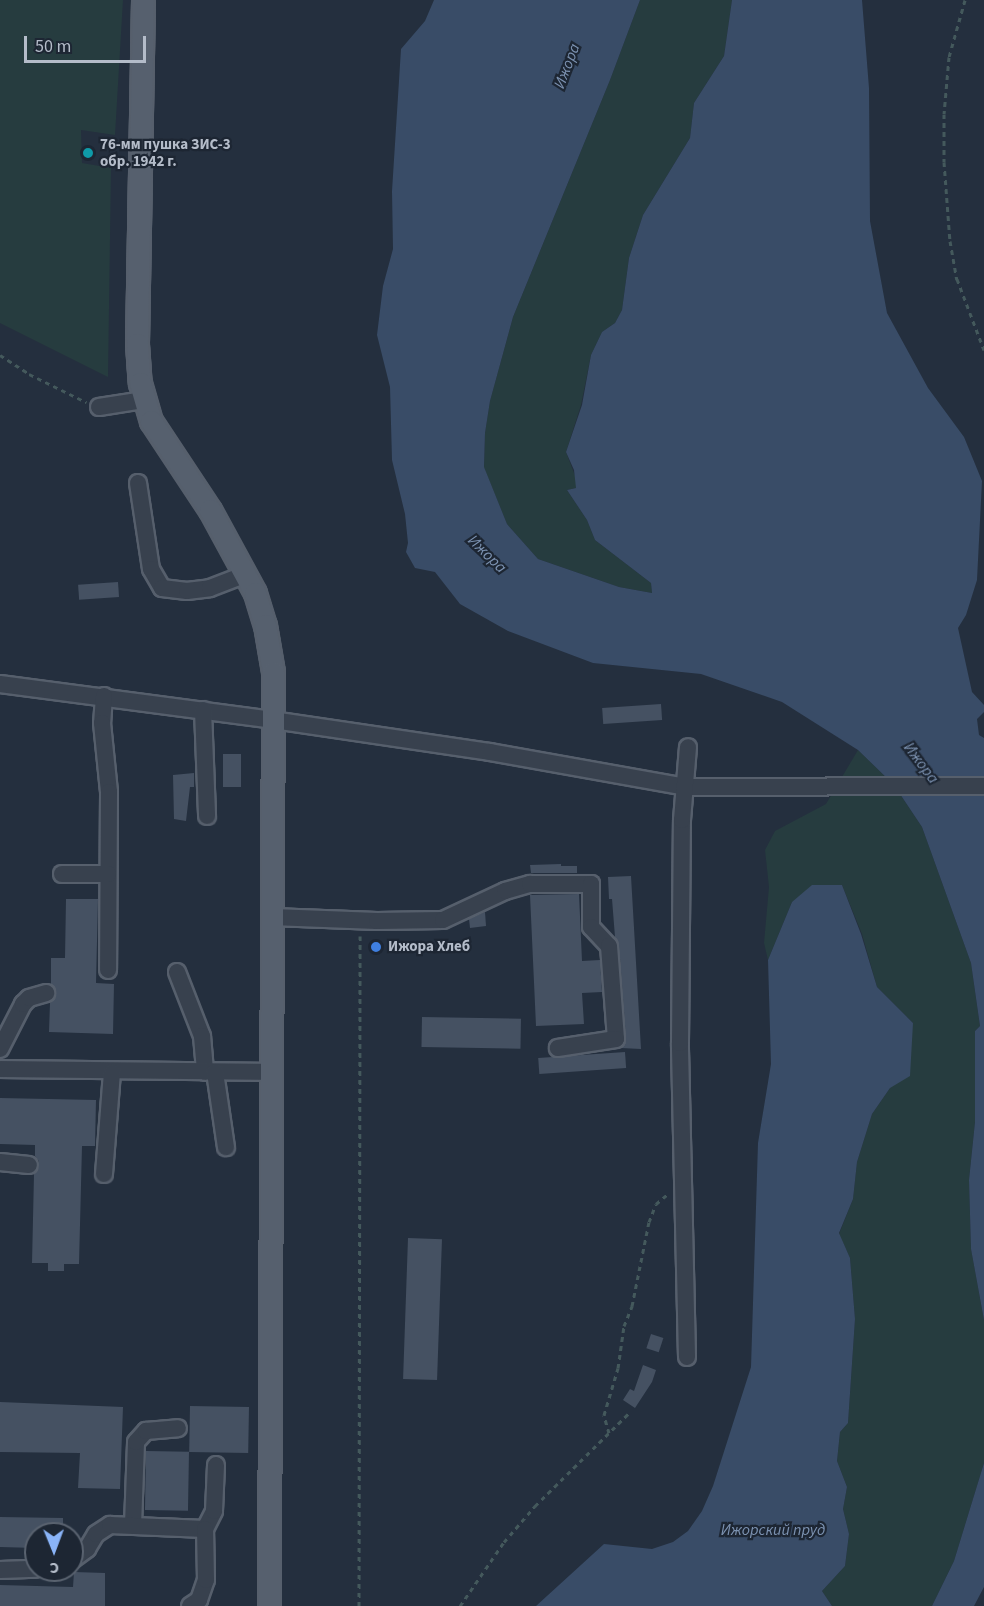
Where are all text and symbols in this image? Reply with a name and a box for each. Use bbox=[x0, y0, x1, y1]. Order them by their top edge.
scale bar bbox=[27, 24, 148, 62]
text: 50 m bbox=[35, 34, 71, 59]
water label: Ижора bbox=[550, 41, 584, 91]
place label: 76-мм пушка ЗИС-3 обр. 1942 г. bbox=[100, 135, 231, 170]
marker: 76-мм пушка ЗИС-3 обр. 1942 г. bbox=[81, 146, 95, 160]
water label: Ижора bbox=[464, 531, 510, 577]
water label: Ижора bbox=[899, 739, 943, 787]
place label: Ижора Хлеб bbox=[388, 938, 470, 956]
marker: Ижора Хлеб bbox=[369, 940, 383, 954]
water label: Ижорский пруд bbox=[721, 1520, 825, 1540]
north arrow bbox=[24, 1522, 84, 1582]
text: С bbox=[49, 1557, 59, 1579]

